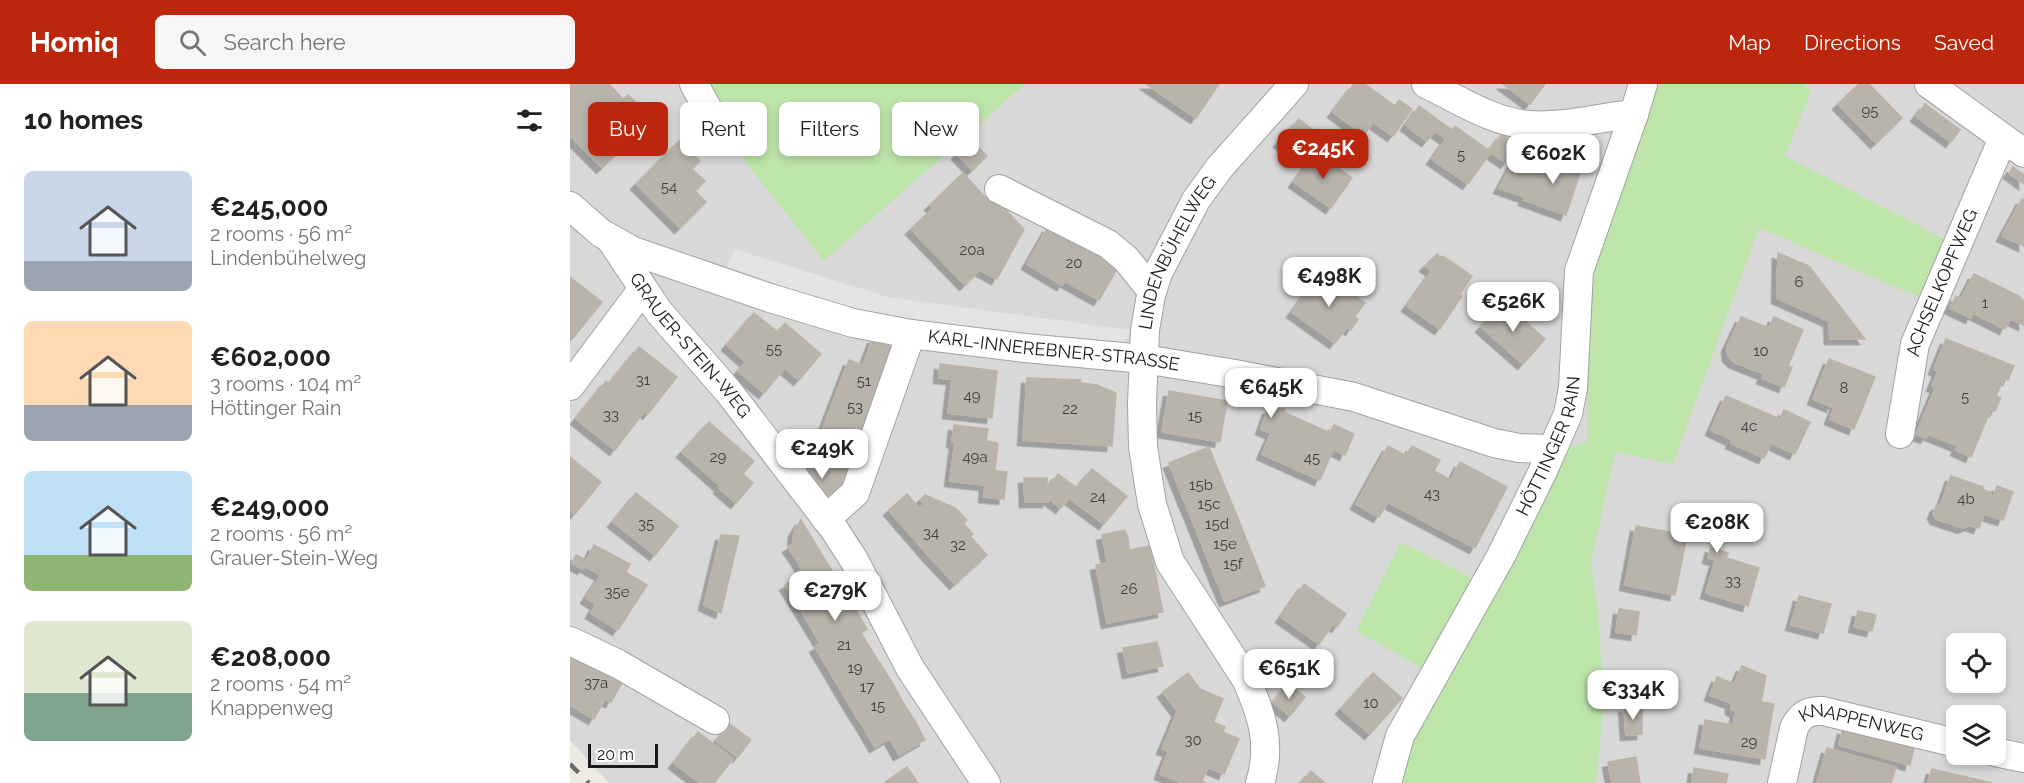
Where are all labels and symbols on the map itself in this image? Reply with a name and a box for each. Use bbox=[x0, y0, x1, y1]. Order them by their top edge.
house number: 95 bbox=[1862, 102, 1878, 120]
pin: €245K bbox=[1281, 129, 1365, 180]
pin: €602K bbox=[1511, 134, 1595, 185]
house number: 5 bbox=[1457, 146, 1465, 164]
street label: LINDENBÜHELWEG bbox=[1134, 172, 1220, 331]
house number: 54 bbox=[661, 178, 677, 196]
street label: ACHSELKOPFWEG bbox=[1902, 205, 1982, 358]
house number: 20a bbox=[959, 241, 985, 259]
house number: 20 bbox=[1066, 254, 1083, 272]
pin: €498K bbox=[1287, 257, 1371, 308]
street label: GRAUER-STEIN-WEG bbox=[626, 269, 756, 422]
house number: 6 bbox=[1794, 273, 1804, 291]
pin: €526K bbox=[1471, 282, 1555, 333]
house number: 1 bbox=[1982, 294, 1989, 312]
street label: KARL-INNEREBNER-STRASSE bbox=[927, 325, 1181, 375]
house number: 55 bbox=[766, 340, 782, 358]
house number: 10 bbox=[1753, 342, 1769, 360]
pin: €645K bbox=[1229, 368, 1313, 419]
house number: 31 bbox=[636, 371, 651, 389]
house number: 51 bbox=[857, 372, 872, 390]
street label: HÖTTINGER RAIN bbox=[1512, 376, 1584, 519]
house number: 8 bbox=[1840, 379, 1849, 397]
house number: 49 bbox=[964, 387, 981, 405]
house number: 5 bbox=[1961, 388, 1969, 406]
house number: 53 bbox=[847, 398, 863, 416]
house number: 22 bbox=[1062, 400, 1078, 418]
house number: 33 bbox=[603, 406, 619, 424]
house number: 15 bbox=[1188, 407, 1202, 425]
house number: 4c bbox=[1741, 417, 1757, 435]
pin: €249K bbox=[780, 429, 864, 480]
house number: 29 bbox=[710, 448, 727, 466]
house number: 49a bbox=[962, 448, 988, 466]
house number: 45 bbox=[1304, 449, 1320, 467]
house number: 15b bbox=[1189, 476, 1213, 494]
house number: 43 bbox=[1424, 485, 1440, 503]
house number: 24 bbox=[1090, 488, 1106, 506]
house number: 4b bbox=[1957, 490, 1975, 508]
house number: 15c bbox=[1198, 495, 1220, 513]
pin: €208K bbox=[1675, 503, 1759, 554]
house number: 35 bbox=[638, 515, 654, 533]
house number: 15d bbox=[1205, 515, 1229, 533]
house number: 34 bbox=[923, 524, 939, 542]
house number: 15e bbox=[1213, 535, 1237, 553]
house number: 32 bbox=[950, 536, 966, 554]
house number: 15f bbox=[1223, 555, 1244, 573]
pin: €279K bbox=[793, 571, 877, 622]
house number: 33 bbox=[1725, 572, 1741, 590]
house number: 26 bbox=[1121, 580, 1137, 598]
house number: 35e bbox=[605, 583, 630, 601]
house number: 21 bbox=[837, 636, 852, 654]
pin: €651K bbox=[1247, 649, 1331, 700]
house number: 19 bbox=[847, 659, 863, 677]
pin: €334K bbox=[1591, 670, 1675, 721]
house number: 37a bbox=[584, 674, 608, 692]
house number: 17 bbox=[860, 678, 874, 696]
house number: 10 bbox=[1363, 694, 1379, 712]
house number: 15 bbox=[871, 697, 885, 715]
street label: KNAPPENWEG bbox=[1795, 700, 1926, 745]
house number: 30 bbox=[1184, 731, 1202, 749]
house number: 29 bbox=[1741, 733, 1758, 751]
scale bar bbox=[588, 741, 658, 768]

